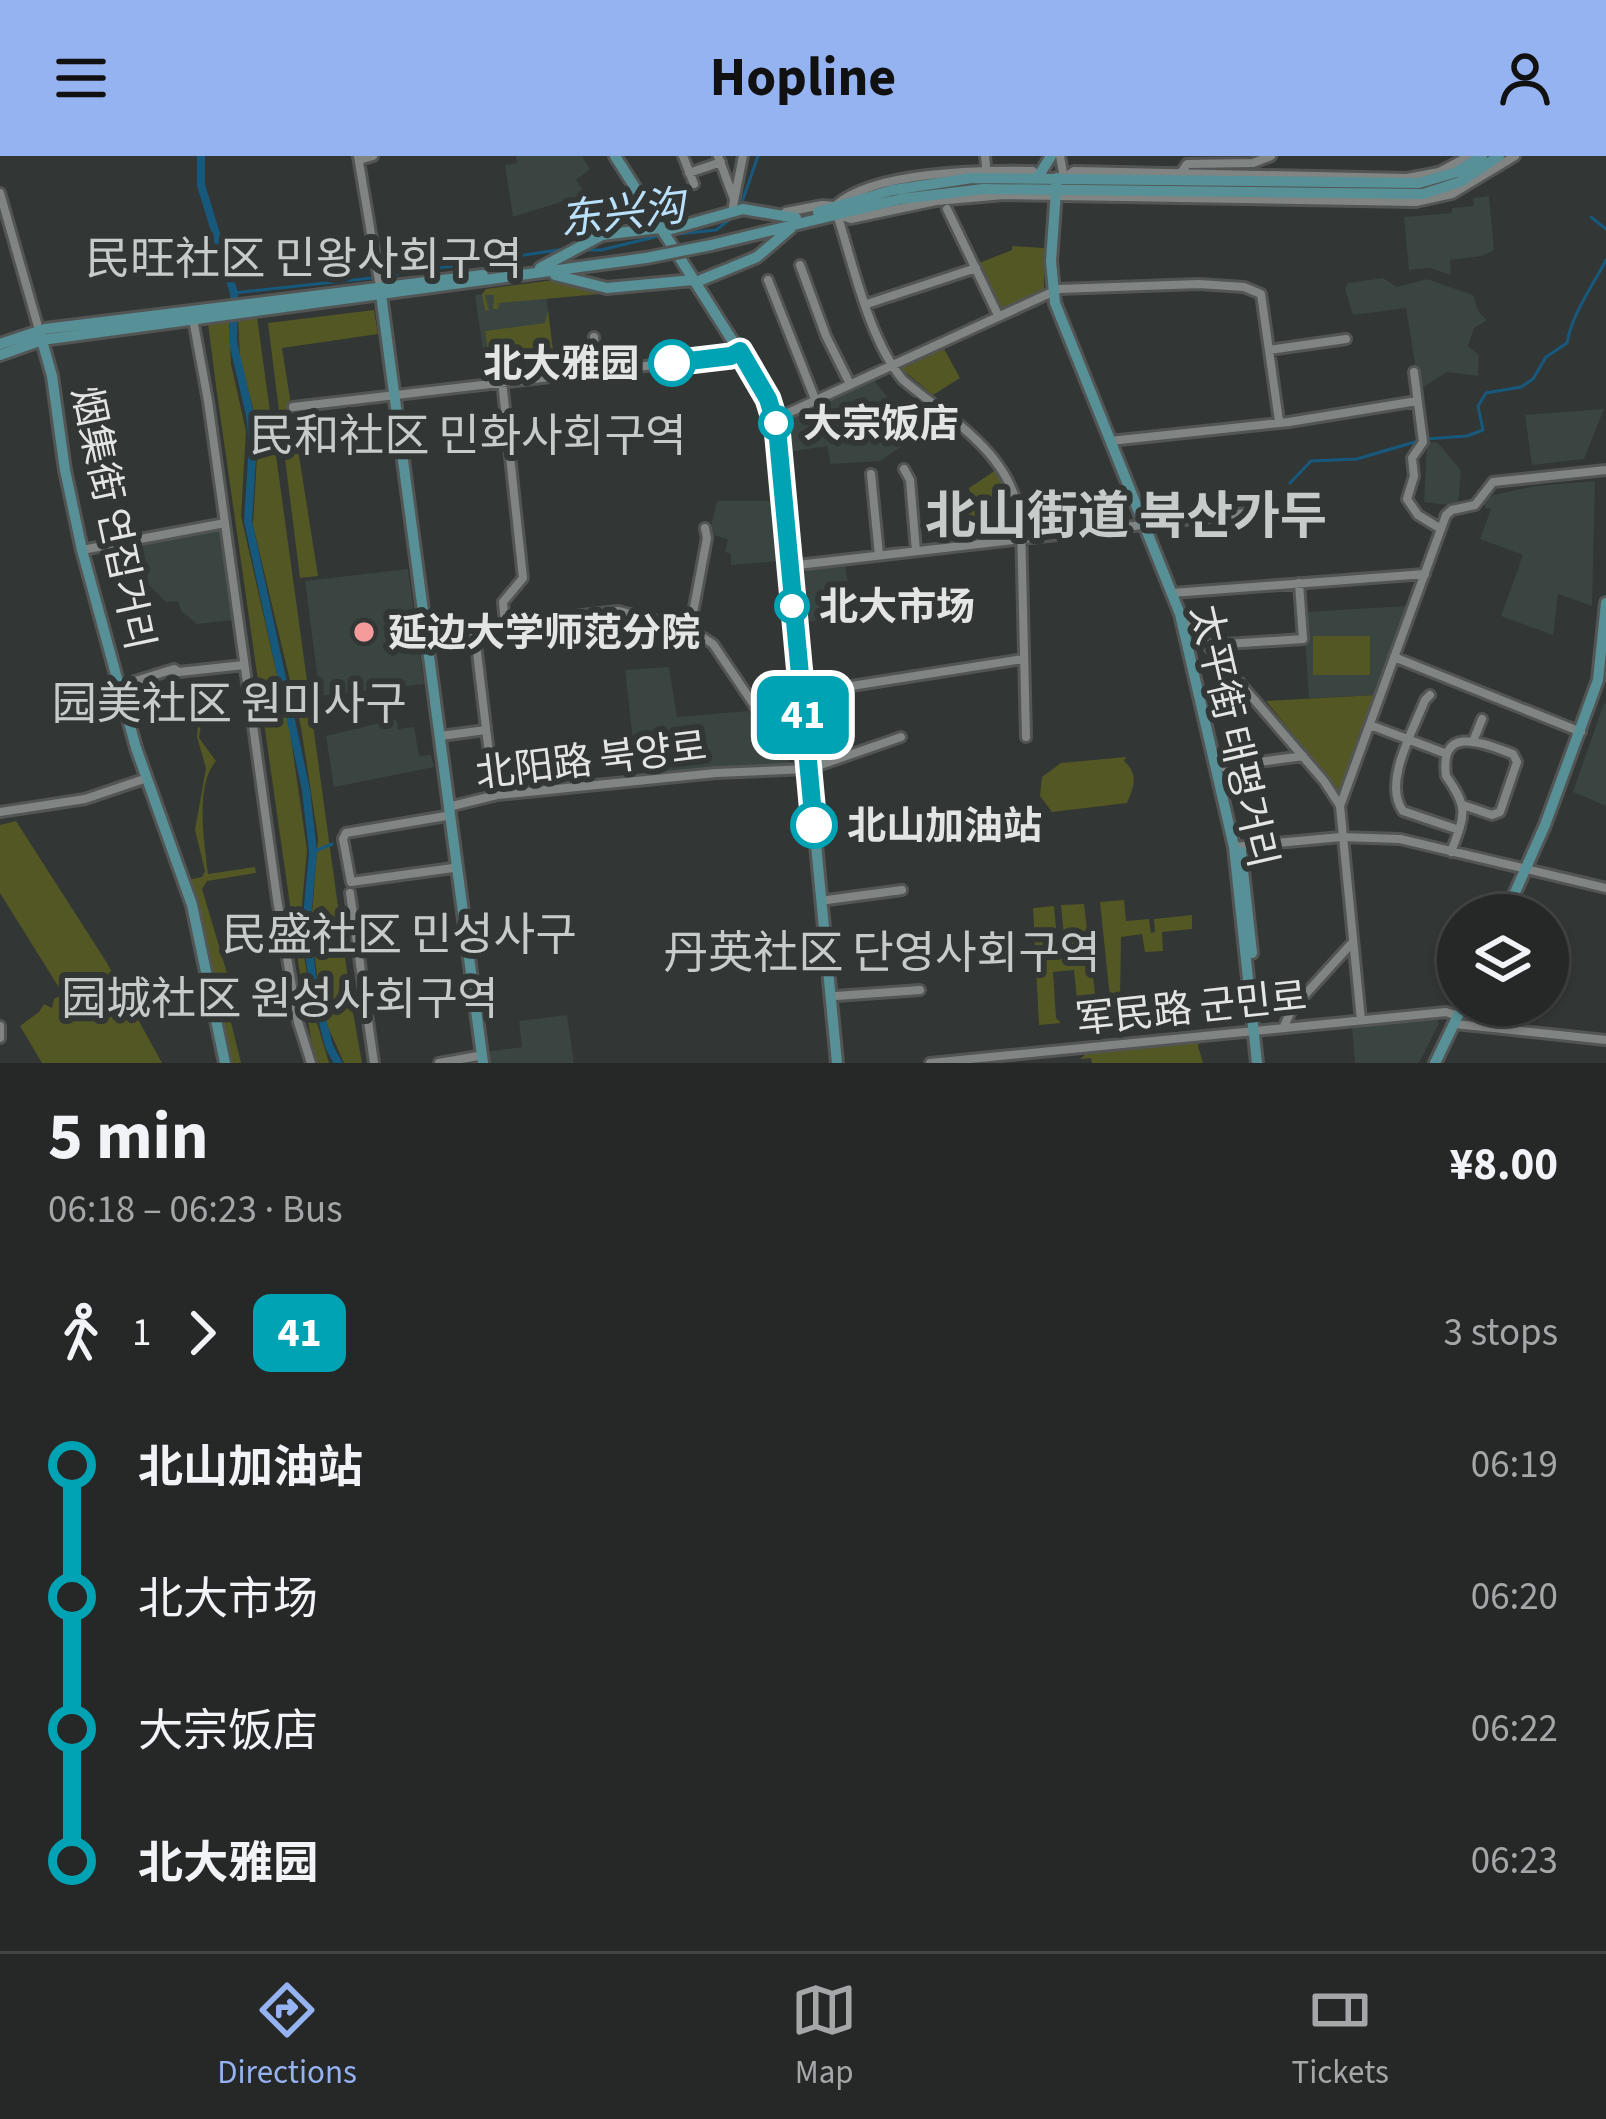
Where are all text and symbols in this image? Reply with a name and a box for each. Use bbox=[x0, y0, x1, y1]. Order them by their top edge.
text: Hopline bbox=[710, 40, 896, 117]
icon: menu bbox=[48, 45, 114, 111]
icon: person bbox=[1492, 45, 1558, 111]
water label: 东兴沟 bbox=[556, 176, 692, 251]
district label: 民旺社区 민왕사회구역 bbox=[85, 228, 523, 292]
place label: 北大雅园 bbox=[483, 337, 639, 393]
marker: 北大雅园 bbox=[650, 341, 694, 385]
street label: 烟集街 연집거리 bbox=[57, 381, 167, 655]
place label: 大宗饭店 bbox=[803, 397, 959, 453]
district label: 民和社区 민화사회구역 bbox=[249, 405, 687, 469]
marker: 大宗饭店 bbox=[760, 407, 792, 439]
district label: 北山街道 북산가두 bbox=[925, 481, 1327, 553]
place label: 北大市场 bbox=[819, 580, 975, 636]
marker: 北大市场 bbox=[776, 590, 808, 622]
street label: 太平街 태평거리 bbox=[1176, 599, 1291, 873]
place label: 延边大学师范分院 bbox=[388, 606, 700, 662]
marker: 延边大学师范分院 bbox=[351, 619, 377, 645]
district label: 园美社区 원미사구 bbox=[52, 673, 406, 737]
line badge: 41 bbox=[749, 676, 857, 754]
text: 41 bbox=[781, 685, 825, 745]
street label: 北阳路 북양로 bbox=[472, 719, 710, 803]
place label: 北山加油站 bbox=[847, 799, 1042, 855]
marker: 北山加油站 bbox=[792, 803, 836, 847]
map controls bbox=[1437, 894, 1569, 1026]
button: layers bbox=[1437, 894, 1569, 1026]
district label: 民盛社区 민성사구 bbox=[222, 904, 576, 968]
district label: 丹英社区 단영사회구역 bbox=[663, 922, 1101, 986]
district label: 园城社区 원성사회구역 bbox=[61, 968, 499, 1032]
street label: 军民路 군민로 bbox=[1073, 969, 1310, 1049]
text: 5 min bbox=[48, 1090, 209, 1184]
text: ¥8.00 bbox=[1449, 1133, 1558, 1197]
text: 06:18 – 06:23 · Bus bbox=[48, 1182, 343, 1238]
icon: walk bbox=[48, 1300, 114, 1366]
icon: forward bbox=[169, 1300, 235, 1366]
text: 41 bbox=[277, 1303, 322, 1363]
text: 1 bbox=[132, 1305, 151, 1361]
text: 3 stops bbox=[1444, 1305, 1558, 1361]
text: 北山加油站 bbox=[138, 1436, 363, 1500]
text: 06:19 bbox=[1471, 1437, 1558, 1493]
text: 北大市场 bbox=[138, 1568, 318, 1632]
text: 06:20 bbox=[1471, 1569, 1558, 1625]
text: 大宗饭店 bbox=[138, 1700, 318, 1764]
text: 06:22 bbox=[1471, 1701, 1558, 1757]
text: 北大雅园 bbox=[138, 1832, 318, 1896]
text: 06:23 bbox=[1471, 1833, 1558, 1889]
tab: Directions bbox=[217, 1977, 357, 2096]
tab: Map bbox=[791, 1977, 857, 2096]
tab: Tickets bbox=[1292, 1977, 1389, 2096]

